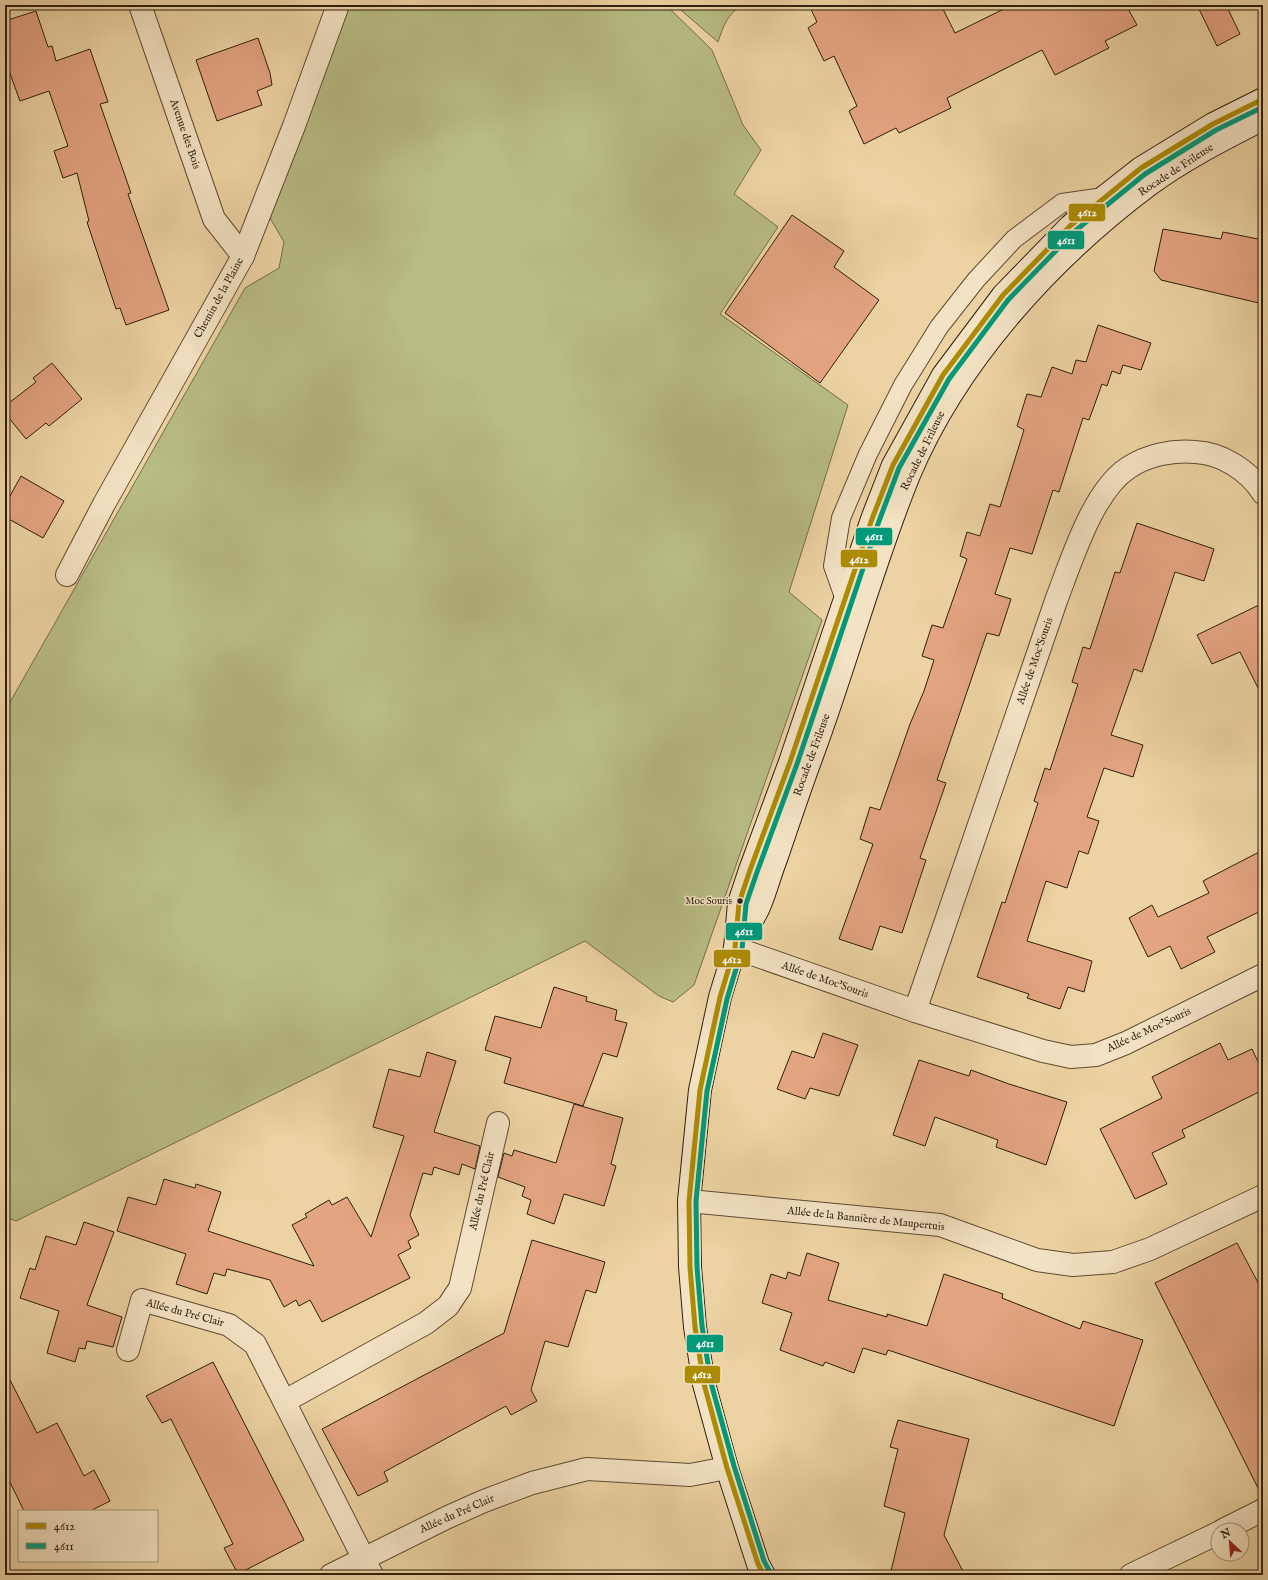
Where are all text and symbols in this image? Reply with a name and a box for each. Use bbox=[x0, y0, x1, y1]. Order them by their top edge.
street label: Avenue des Bois bbox=[166, 96, 204, 171]
street label: Rocade de Frileuse bbox=[1136, 140, 1216, 200]
line badge: 4612 bbox=[1068, 203, 1106, 222]
text: 4612 bbox=[1076, 206, 1097, 220]
line badge: 4611 bbox=[1047, 230, 1085, 250]
text: 4611 bbox=[1056, 234, 1075, 248]
street label: Chemin de la Plaine bbox=[191, 255, 247, 341]
street label: Rocade de Frileuse bbox=[898, 409, 948, 493]
line badge: 4611 bbox=[855, 527, 893, 546]
text: 4611 bbox=[864, 530, 883, 544]
line badge: 4612 bbox=[840, 549, 878, 568]
text: 4612 bbox=[848, 553, 869, 567]
street label: Allée de Moc'Souris bbox=[1013, 615, 1057, 707]
street label: Rocade de Frileuse bbox=[791, 712, 833, 798]
place label: Moc Souris bbox=[685, 895, 732, 908]
marker: Moc Souris bbox=[735, 896, 745, 906]
line badge: 4611 bbox=[725, 922, 763, 941]
text: 4611 bbox=[734, 925, 753, 939]
line badge: 4612 bbox=[713, 949, 751, 968]
text: 4612 bbox=[721, 953, 742, 967]
street label: Allée de Moc'Souris bbox=[779, 958, 871, 1002]
street label: Allée de Moc'Souris bbox=[1104, 1004, 1193, 1056]
street label: Allée du Pré Clair bbox=[466, 1150, 498, 1233]
street label: Allée de la Bannière de Maupertuis bbox=[786, 1204, 945, 1234]
street label: Allée du Pré Clair bbox=[143, 1296, 226, 1330]
line badge: 4611 bbox=[686, 1334, 724, 1353]
text: 4611 bbox=[695, 1337, 714, 1351]
line badge: 4612 bbox=[684, 1365, 721, 1384]
text: 4612 bbox=[691, 1368, 712, 1382]
street label: Allée du Pré Clair bbox=[417, 1491, 497, 1537]
legend bbox=[18, 1510, 158, 1562]
text: 4612 bbox=[54, 1519, 75, 1534]
north arrow bbox=[1210, 1522, 1250, 1562]
text: N bbox=[1218, 1525, 1234, 1543]
text: 4611 bbox=[54, 1539, 74, 1554]

